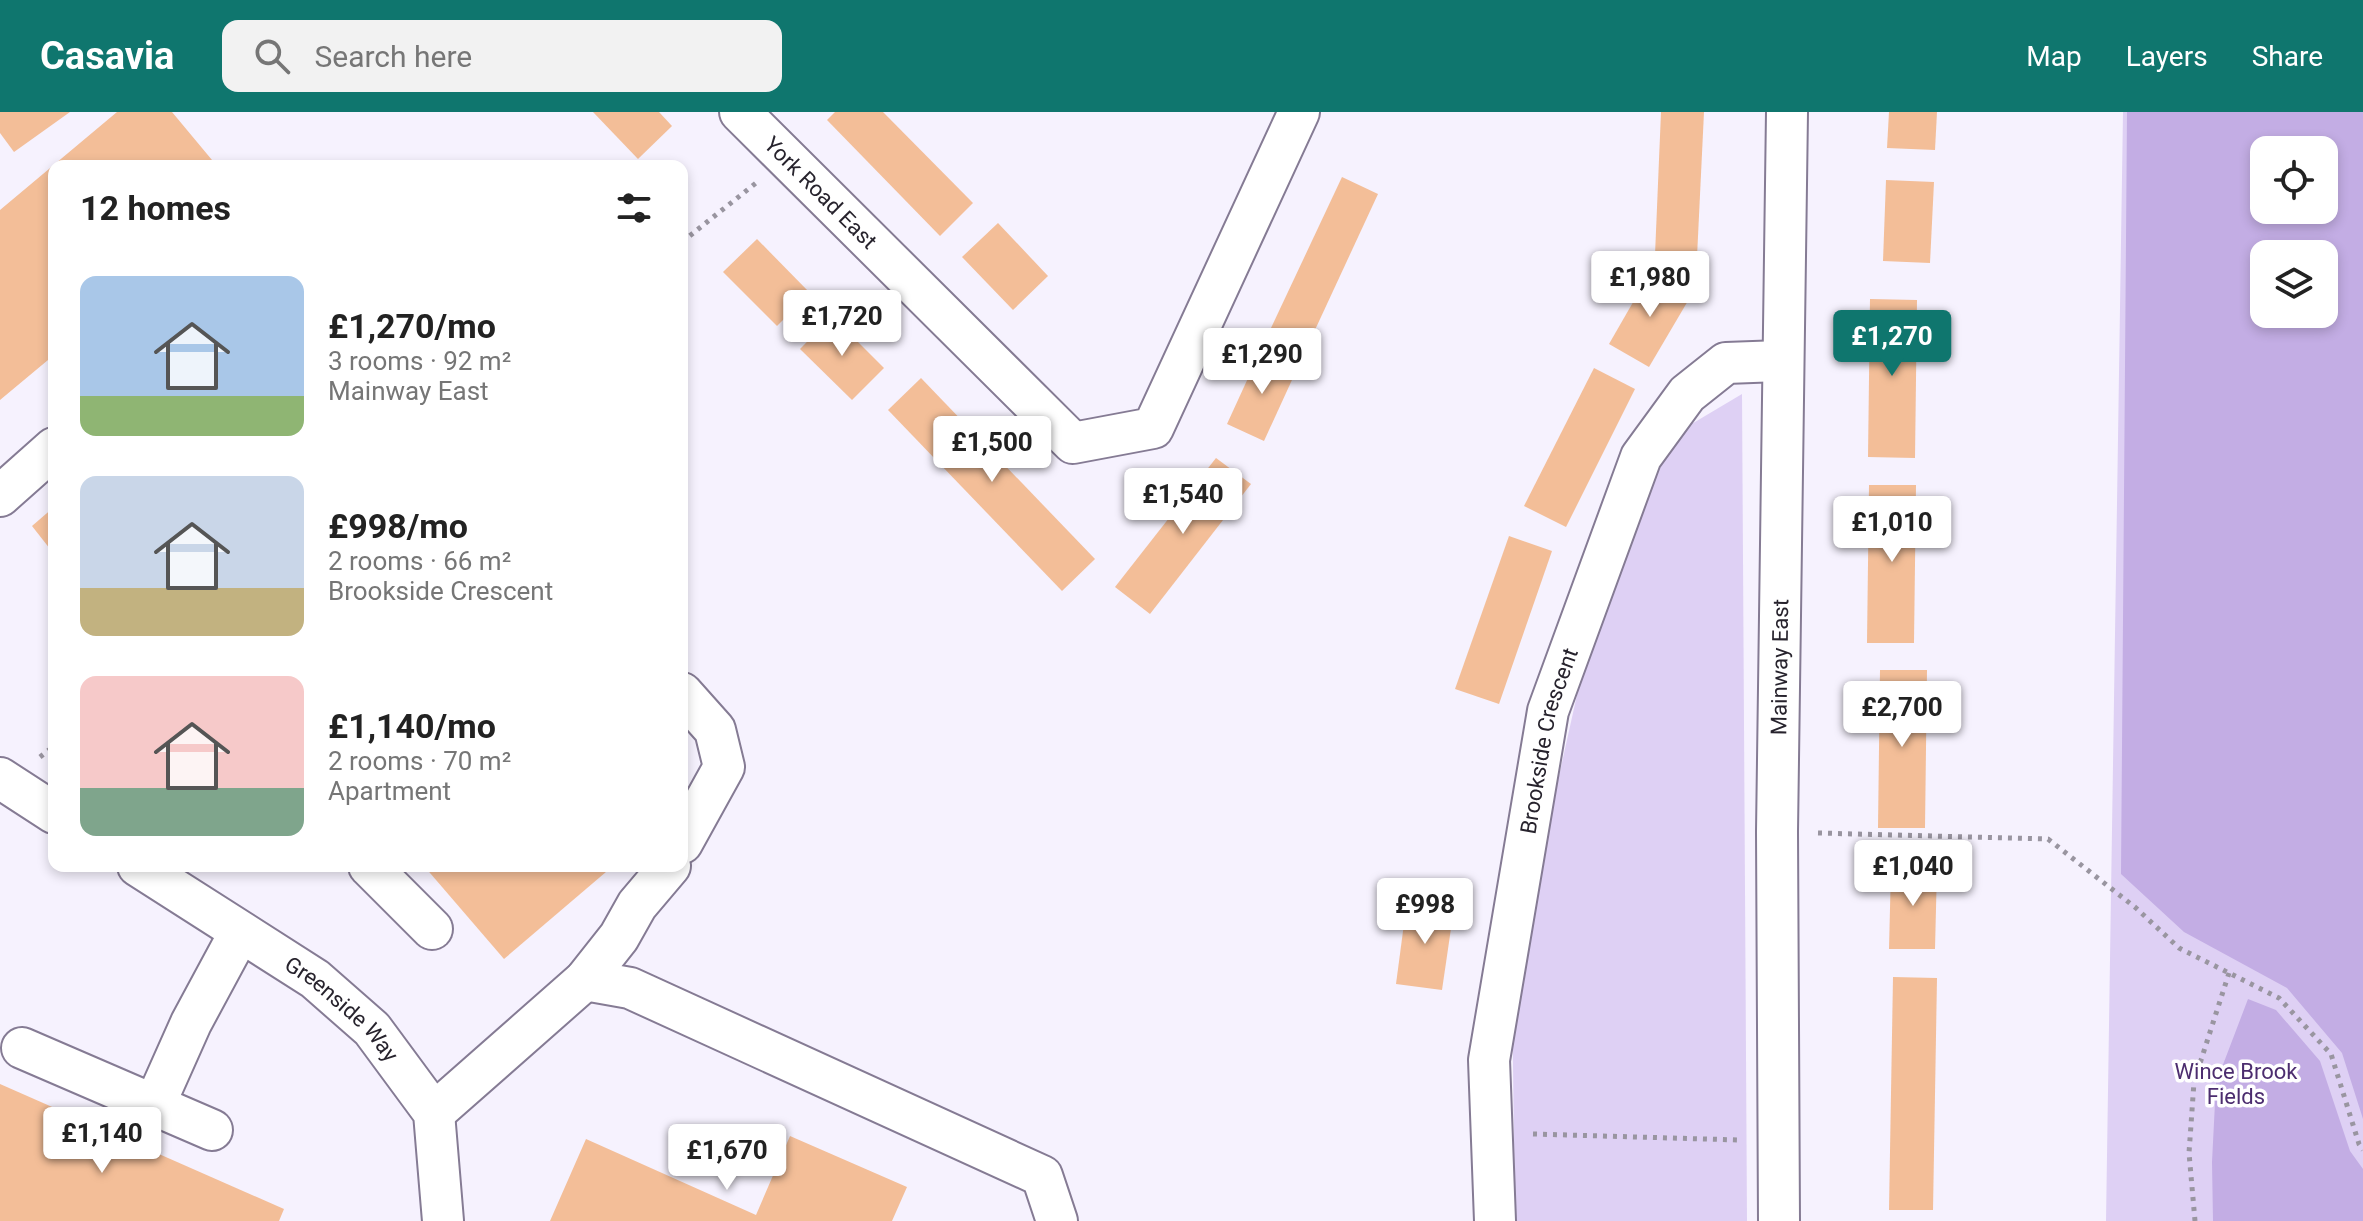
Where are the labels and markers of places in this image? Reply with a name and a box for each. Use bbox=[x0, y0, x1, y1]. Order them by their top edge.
pin: £1,980 bbox=[1585, 251, 1715, 319]
pin: £1,720 bbox=[777, 290, 907, 358]
pin: £1,270 bbox=[1827, 310, 1957, 378]
pin: £1,290 bbox=[1197, 328, 1327, 396]
pin: £1,500 bbox=[927, 416, 1057, 484]
pin: £1,540 bbox=[1118, 468, 1248, 536]
pin: £1,010 bbox=[1827, 496, 1957, 564]
pin: £2,700 bbox=[1837, 681, 1967, 749]
pin: £1,040 bbox=[1848, 840, 1978, 908]
pin: £998 bbox=[1378, 878, 1472, 946]
pin: £1,140 bbox=[37, 1107, 167, 1175]
pin: £1,670 bbox=[662, 1124, 792, 1192]

